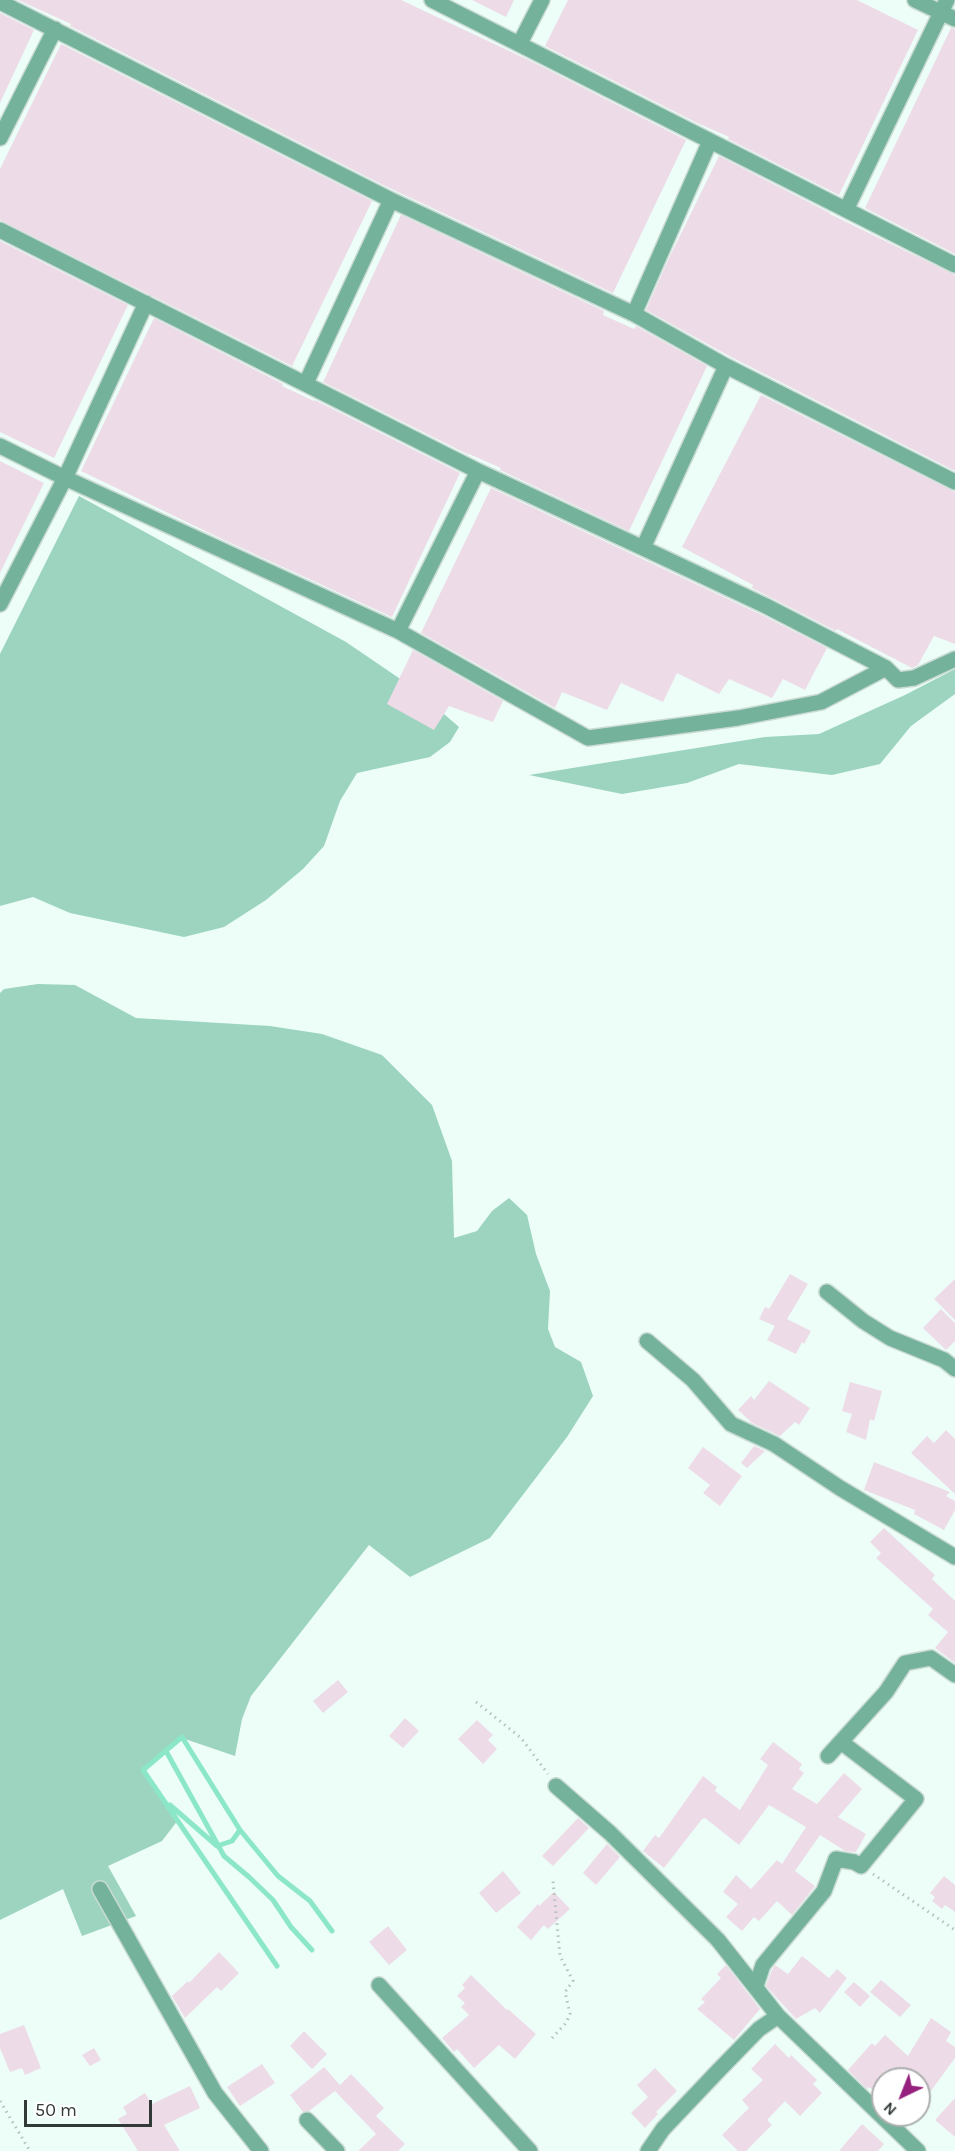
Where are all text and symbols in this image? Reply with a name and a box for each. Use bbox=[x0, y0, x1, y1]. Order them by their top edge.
north arrow bbox=[871, 2067, 931, 2127]
scale bar bbox=[27, 2088, 154, 2126]
text: N bbox=[879, 2098, 900, 2120]
text: 50 m bbox=[35, 2099, 77, 2121]

